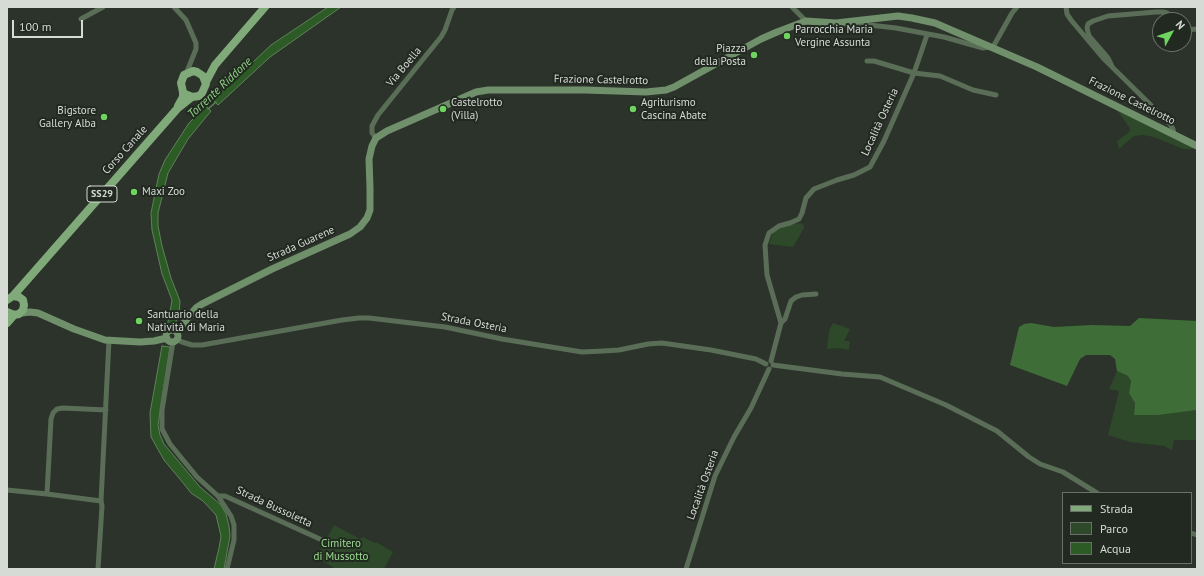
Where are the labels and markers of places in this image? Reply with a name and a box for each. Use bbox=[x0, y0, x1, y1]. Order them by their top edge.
place label: Parrocchia Maria Vergine Assunta bbox=[795, 23, 873, 49]
marker: Parrocchia Maria Vergine Assunta bbox=[782, 31, 792, 41]
place label: Piazza della Posta bbox=[694, 42, 746, 68]
marker: Piazza della Posta bbox=[749, 50, 759, 60]
place label: Castelrotto (Villa) bbox=[451, 96, 502, 122]
place label: Agriturismo Cascina Abate bbox=[641, 96, 707, 122]
place label: Bigstore Gallery Alba bbox=[39, 104, 96, 130]
marker: Castelrotto (Villa) bbox=[438, 104, 448, 114]
marker: Agriturismo Cascina Abate bbox=[628, 104, 638, 114]
marker: Bigstore Gallery Alba bbox=[99, 112, 109, 122]
place label: Maxi Zoo bbox=[142, 185, 185, 199]
marker: Maxi Zoo bbox=[129, 187, 139, 197]
place label: Santuario della Natività di Maria bbox=[147, 308, 225, 334]
marker: Santuario della Natività di Maria bbox=[134, 316, 144, 326]

